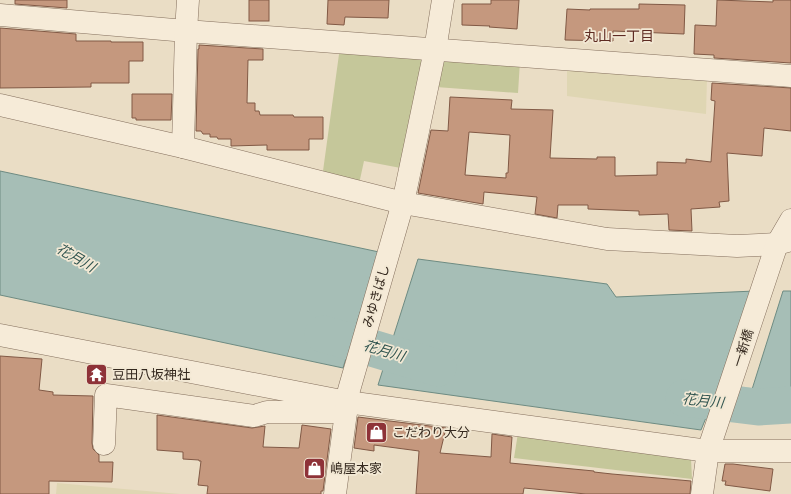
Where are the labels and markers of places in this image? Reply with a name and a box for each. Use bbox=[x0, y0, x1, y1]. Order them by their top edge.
temple icon: 豆田八坂神社 bbox=[84, 361, 110, 387]
place label: 豆田八坂神社 bbox=[112, 367, 190, 382]
shop icon: こだわり大分 bbox=[364, 419, 390, 445]
place label: こだわり大分 bbox=[392, 425, 470, 440]
shop icon: 嶋屋本家 bbox=[301, 455, 327, 481]
place label: 嶋屋本家 bbox=[330, 461, 382, 476]

